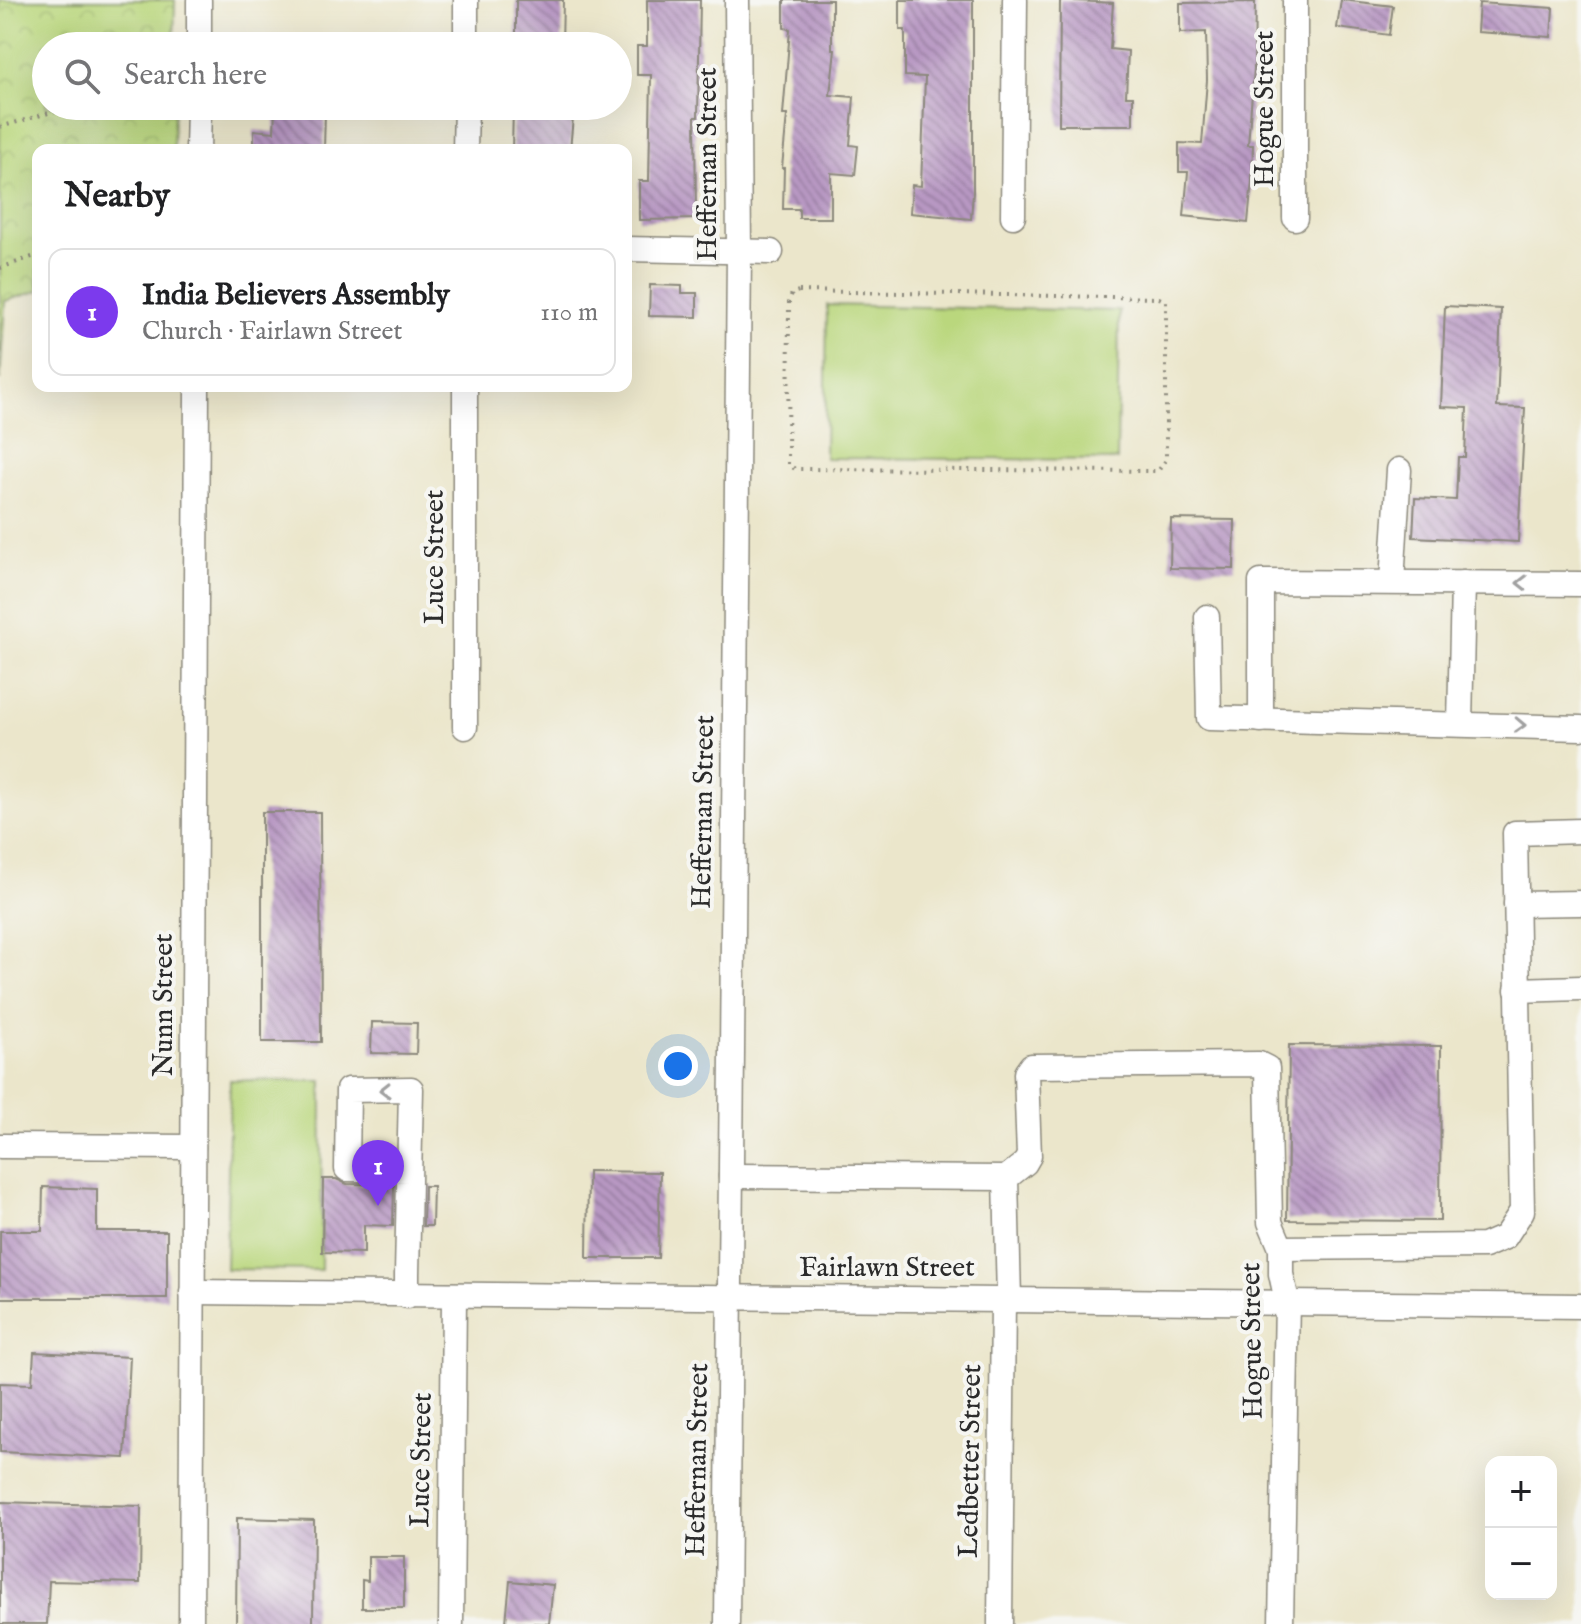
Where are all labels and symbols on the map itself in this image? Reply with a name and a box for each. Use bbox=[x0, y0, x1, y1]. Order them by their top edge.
street label: Hogue Street bbox=[1248, 30, 1283, 187]
street label: Heffernan Street bbox=[691, 67, 726, 261]
street label: Luce Street bbox=[418, 489, 453, 624]
one-way arrow bbox=[1515, 574, 1528, 592]
street label: Heffernan Street bbox=[685, 714, 723, 909]
one-way arrow bbox=[1514, 717, 1527, 734]
street label: Nunn Street bbox=[147, 933, 182, 1077]
your location bbox=[658, 1046, 698, 1086]
one-way arrow bbox=[378, 1081, 391, 1099]
pin: 1 bbox=[352, 1140, 404, 1206]
street label: Fairlawn Street bbox=[799, 1251, 975, 1286]
street label: Hogue Street bbox=[1234, 1262, 1272, 1420]
street label: Heffernan Street bbox=[679, 1362, 717, 1557]
street label: Ledbetter Street bbox=[952, 1363, 990, 1558]
street label: Luce Street bbox=[403, 1392, 441, 1528]

